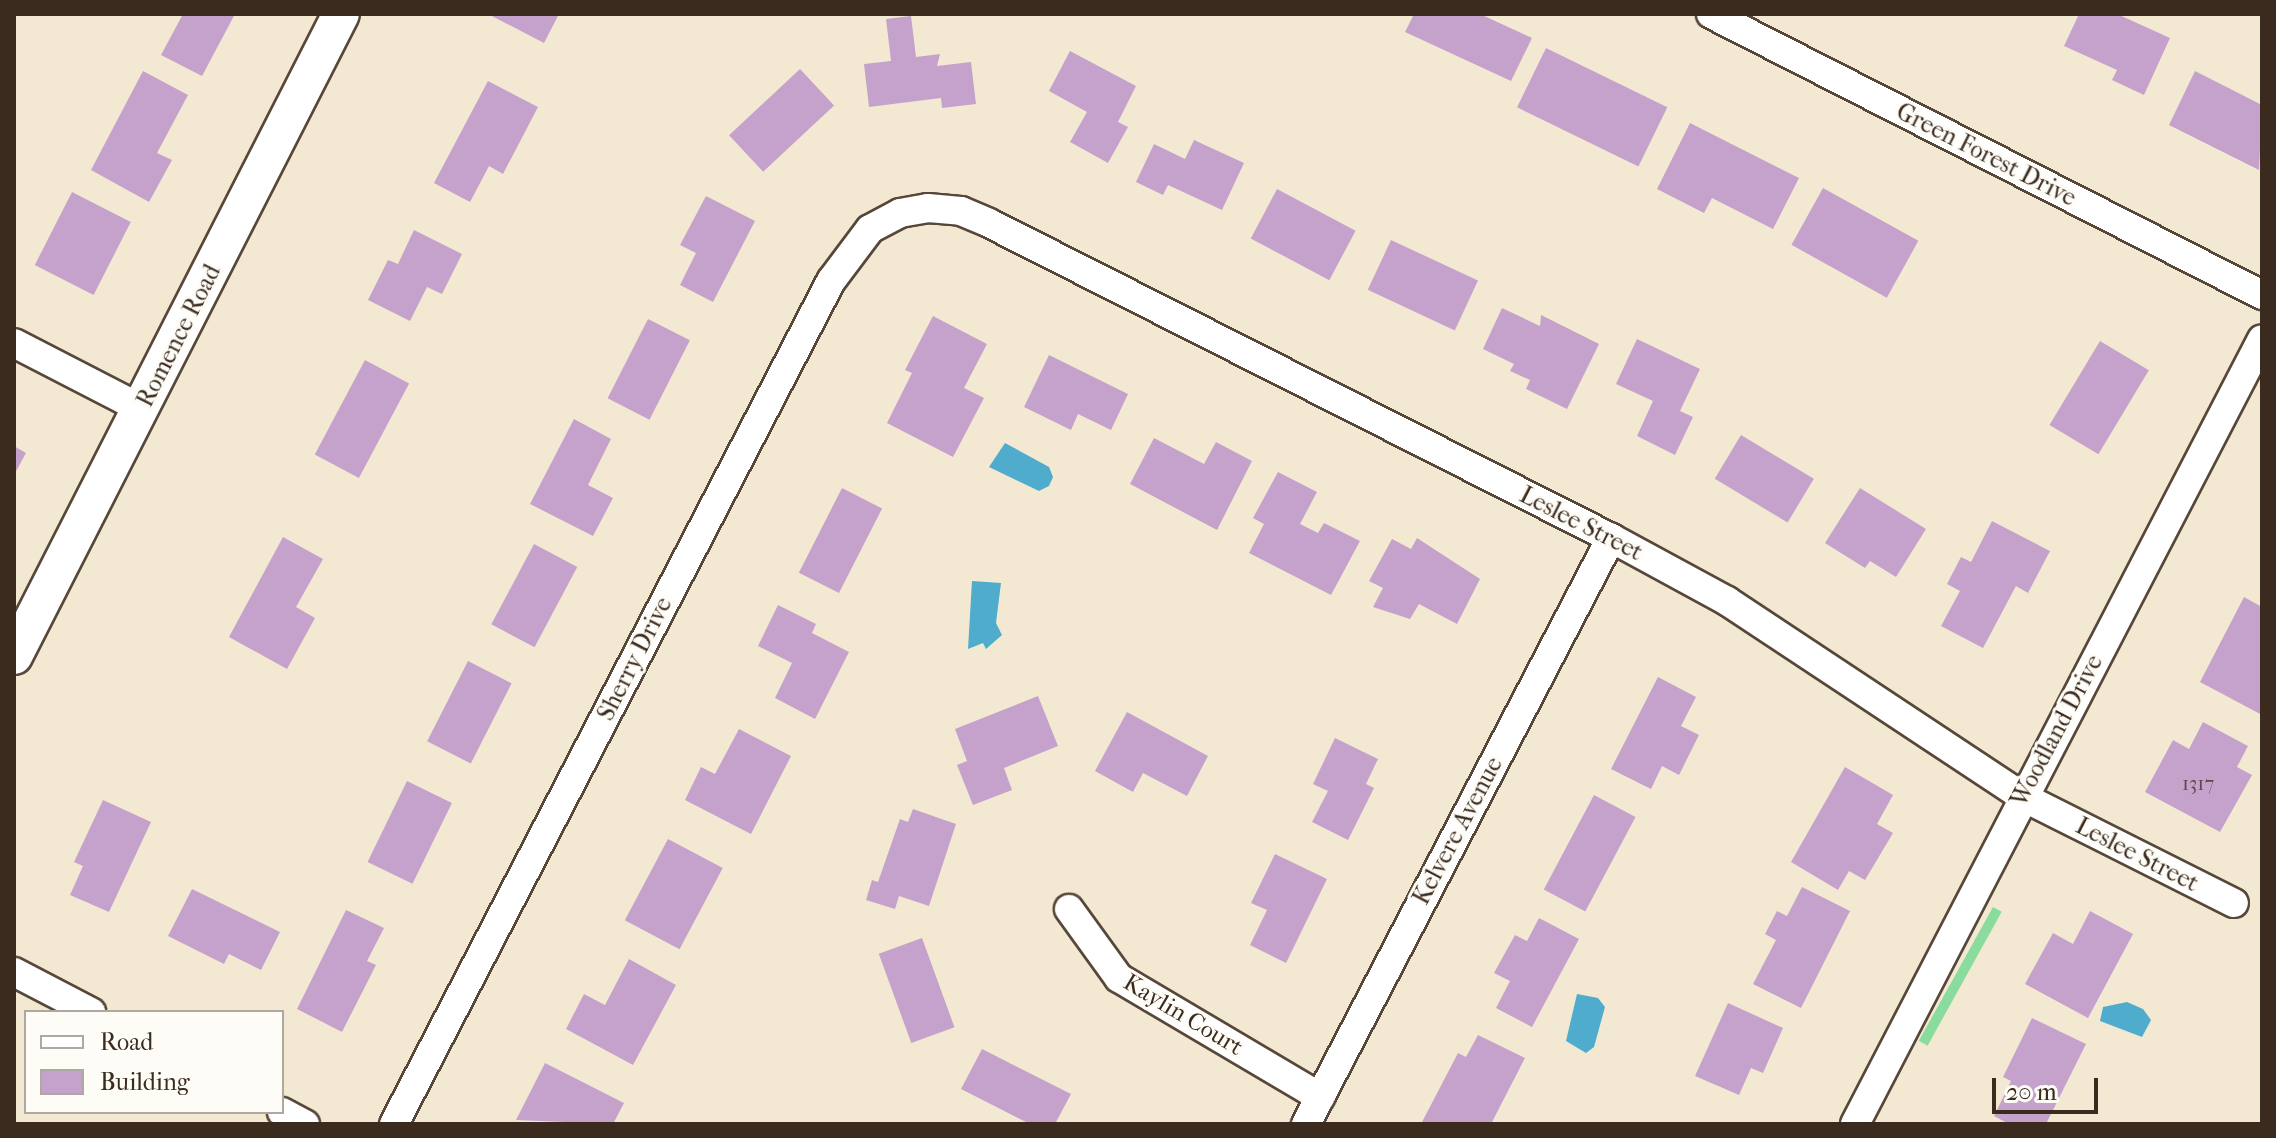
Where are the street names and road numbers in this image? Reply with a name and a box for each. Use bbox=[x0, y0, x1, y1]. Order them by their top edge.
street label: Green Forest Drive bbox=[1891, 97, 2081, 213]
street label: Romence Road bbox=[131, 260, 227, 412]
street label: Leslee Street bbox=[1515, 481, 1647, 567]
street label: Sherry Drive bbox=[592, 593, 678, 725]
street label: Woodland Drive bbox=[2005, 650, 2109, 812]
street label: Kelvere Avenue bbox=[1407, 752, 1509, 910]
street label: Leslee Street bbox=[2071, 812, 2203, 898]
street label: Kaylin Court bbox=[1118, 968, 1248, 1062]

